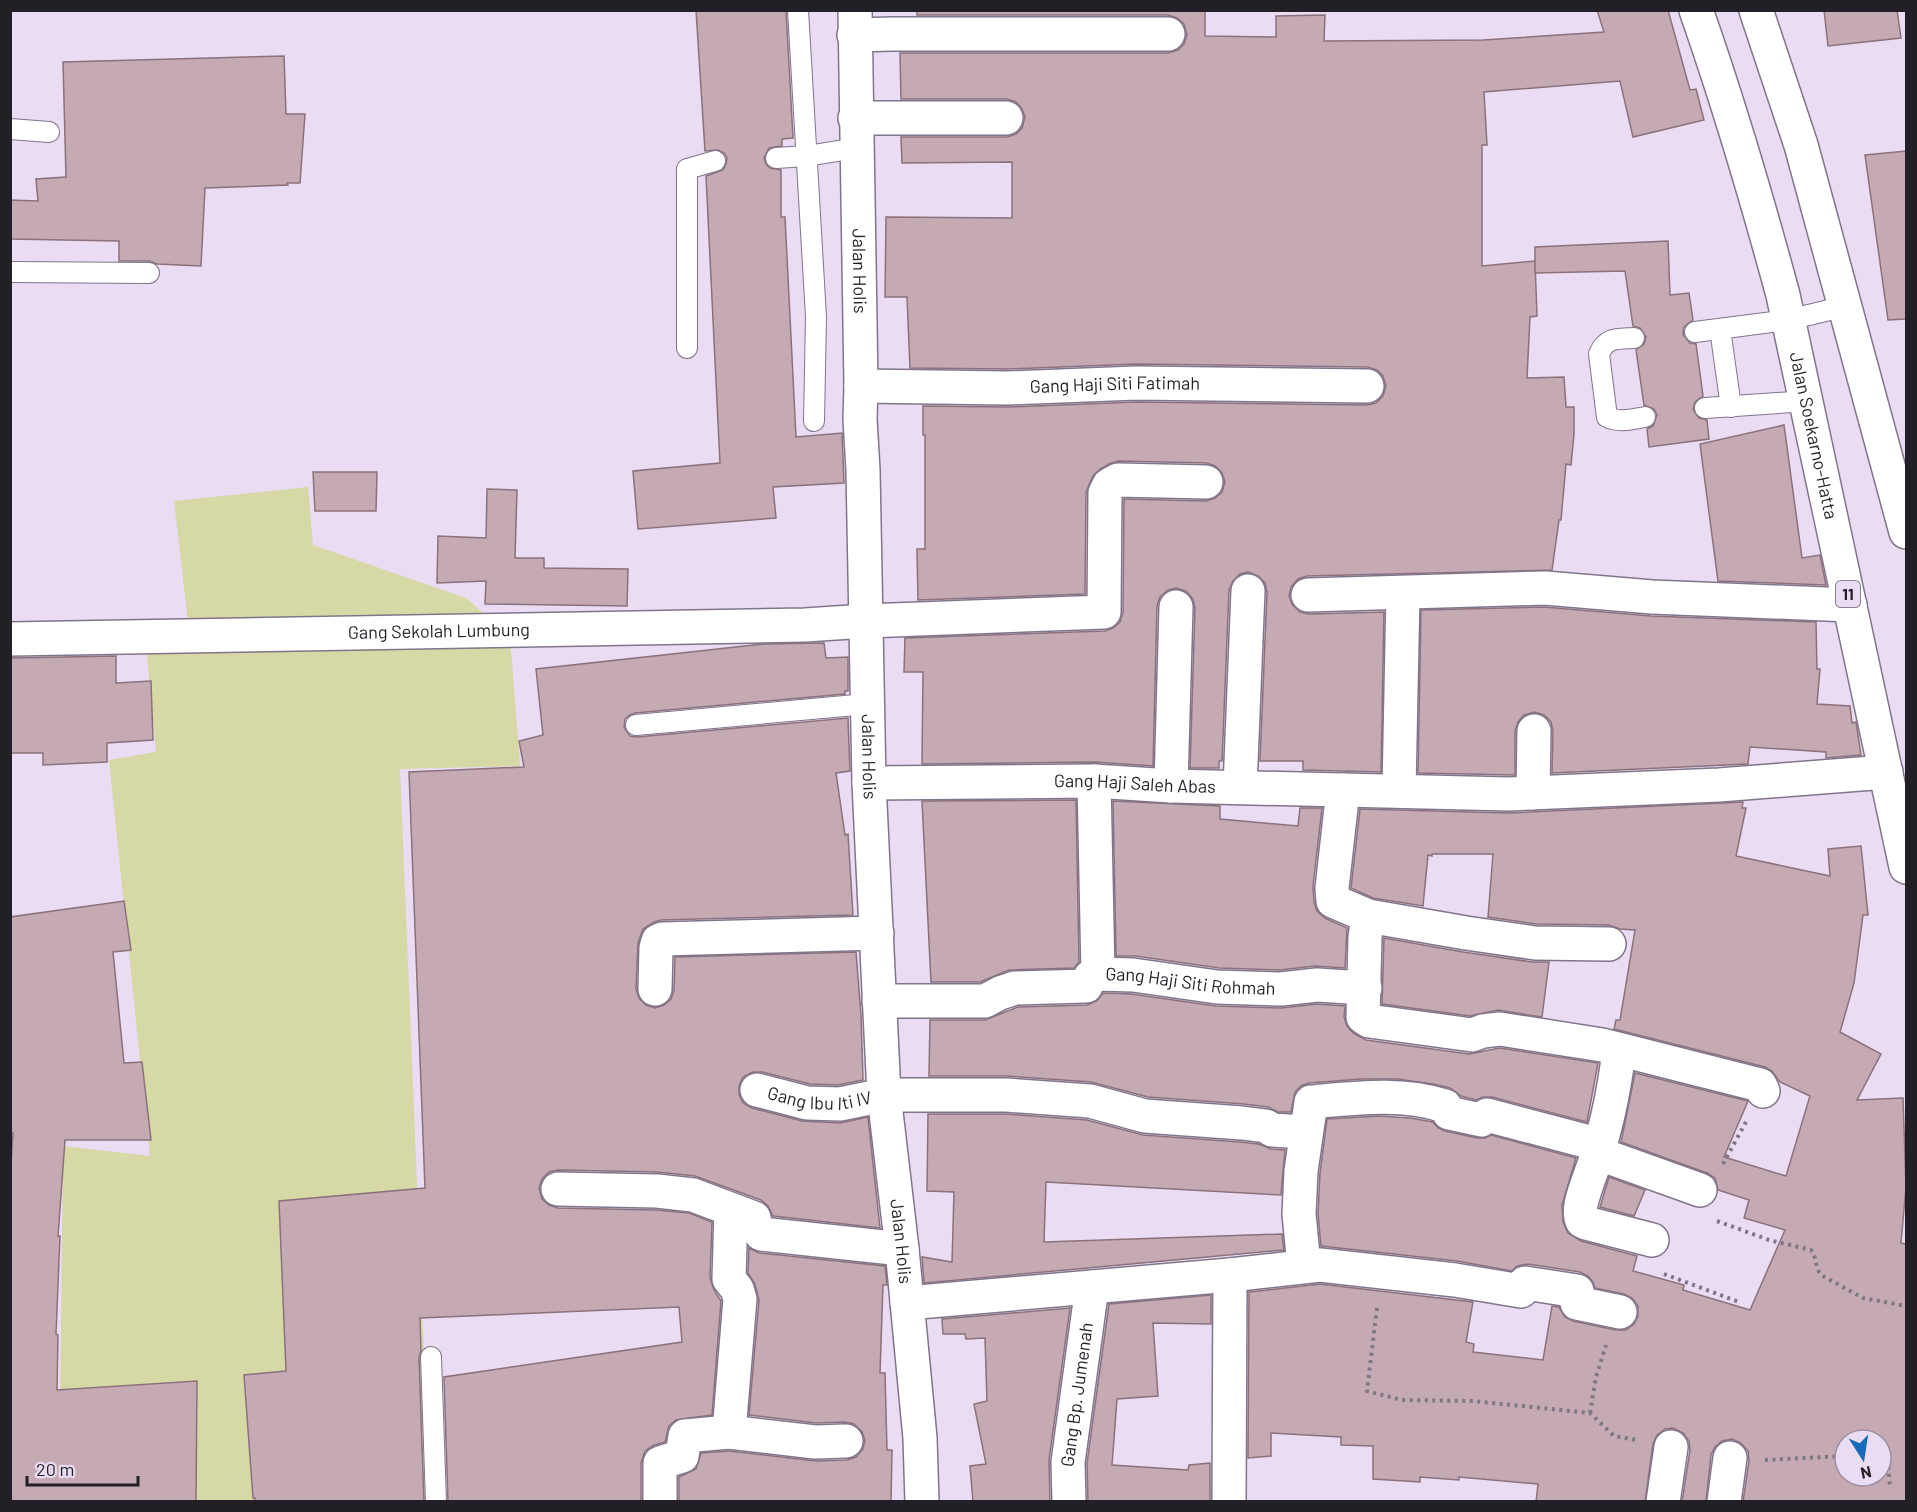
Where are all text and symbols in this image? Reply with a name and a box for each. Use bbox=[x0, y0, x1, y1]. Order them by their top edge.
street label: Jalan Holis bbox=[848, 228, 872, 314]
street label: Jalan Soekarno-Hatta bbox=[1786, 350, 1843, 521]
street label: Gang Haji Siti Fatimah bbox=[1029, 371, 1200, 397]
road number: 11 bbox=[1836, 581, 1860, 607]
street label: Gang Sekolah Lumbung bbox=[348, 618, 530, 643]
street label: Jalan Holis bbox=[858, 714, 882, 800]
street label: Gang Haji Saleh Abas bbox=[1054, 769, 1216, 797]
street label: Gang Haji Siti Rohmah bbox=[1105, 962, 1276, 999]
street label: Gang Ibu Iti IV bbox=[765, 1081, 874, 1114]
street label: Jalan Holis bbox=[886, 1198, 917, 1285]
street label: Gang Bp. Jumenah bbox=[1055, 1321, 1097, 1468]
north arrow bbox=[1833, 1428, 1893, 1488]
scale bar bbox=[27, 1449, 138, 1487]
text: 20 m bbox=[36, 1458, 74, 1480]
text: N bbox=[1859, 1463, 1873, 1484]

